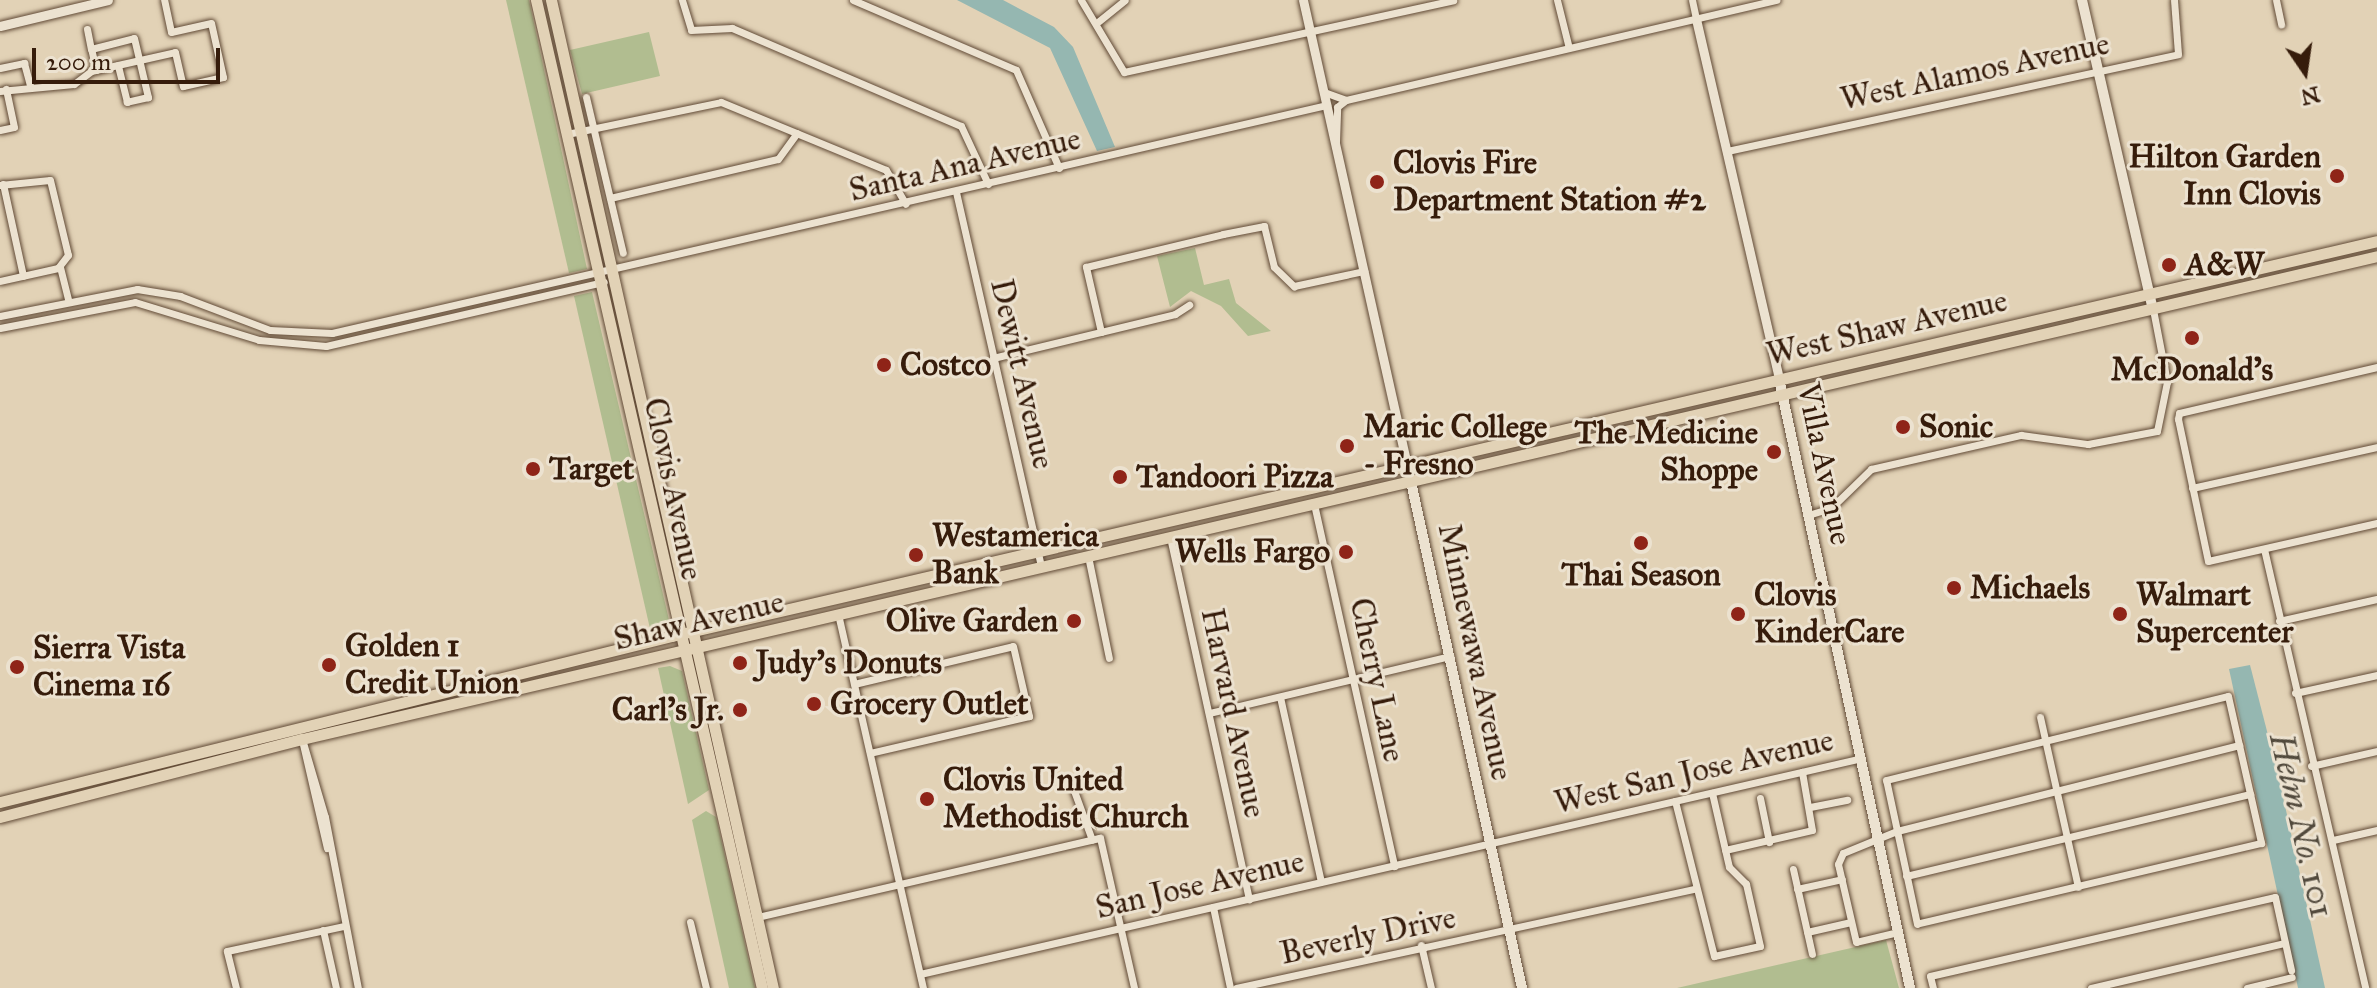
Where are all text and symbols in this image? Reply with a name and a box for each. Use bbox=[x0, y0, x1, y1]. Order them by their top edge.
street label: West Alamos Avenue bbox=[1837, 25, 2113, 119]
scale bar bbox=[36, 32, 224, 82]
north arrow bbox=[2265, 32, 2345, 112]
text: 200 m bbox=[46, 47, 111, 77]
text: N bbox=[2298, 81, 2323, 111]
street label: Santa Ana Avenue bbox=[846, 120, 1084, 210]
place label: Hilton Garden Inn Clovis bbox=[2129, 139, 2321, 214]
place label: Clovis Fire Department Station #2 bbox=[1393, 145, 1706, 220]
marker: Hilton Garden Inn Clovis bbox=[2328, 167, 2346, 185]
marker: Clovis Fire Department Station #2 bbox=[1368, 173, 1386, 191]
place label: A&W bbox=[2185, 246, 2264, 284]
marker: A&W bbox=[2160, 256, 2178, 274]
street label: Dewitt Avenue bbox=[981, 275, 1063, 473]
street label: West Shaw Avenue bbox=[1763, 282, 2011, 374]
marker: McDonald's bbox=[2183, 329, 2201, 347]
place label: Costco bbox=[900, 346, 991, 384]
place label: McDonald's bbox=[2111, 351, 2273, 389]
marker: Costco bbox=[875, 356, 893, 374]
street label: Villa Avenue bbox=[1788, 379, 1860, 549]
street label: Clovis Avenue bbox=[635, 394, 711, 584]
place label: Sonic bbox=[1919, 408, 1993, 446]
place label: Maric College - Fresno bbox=[1363, 409, 1547, 484]
place label: The Medicine Shoppe bbox=[1574, 415, 1758, 490]
marker: Sonic bbox=[1894, 418, 1912, 436]
marker: Maric College - Fresno bbox=[1338, 437, 1356, 455]
marker: The Medicine Shoppe bbox=[1765, 443, 1783, 461]
place label: Target bbox=[549, 450, 634, 488]
place label: Tandoori Pizza bbox=[1136, 458, 1333, 496]
marker: Target bbox=[524, 460, 542, 478]
marker: Tandoori Pizza bbox=[1111, 468, 1129, 486]
place label: Westamerica Bank bbox=[932, 518, 1099, 593]
street label: Minnewawa Avenue bbox=[1429, 520, 1521, 784]
place label: Wells Fargo bbox=[1175, 533, 1330, 571]
marker: Thai Season bbox=[1632, 534, 1650, 552]
marker: Wells Fargo bbox=[1337, 543, 1355, 561]
marker: Westamerica Bank bbox=[907, 546, 925, 564]
place label: Thai Season bbox=[1561, 556, 1721, 594]
place label: Michaels bbox=[1970, 569, 2090, 607]
place label: Clovis KinderCare bbox=[1754, 577, 1905, 652]
place label: Walmart Supercenter bbox=[2136, 577, 2293, 652]
marker: Michaels bbox=[1945, 579, 1963, 597]
street label: Shaw Avenue bbox=[610, 583, 788, 659]
street label: Cherry Lane bbox=[1341, 595, 1413, 765]
place label: Olive Garden bbox=[886, 602, 1058, 640]
street label: Harvard Avenue bbox=[1192, 605, 1274, 821]
marker: Clovis KinderCare bbox=[1729, 605, 1747, 623]
marker: Walmart Supercenter bbox=[2111, 605, 2129, 623]
marker: Olive Garden bbox=[1065, 612, 1083, 630]
place label: Golden 1 Credit Union bbox=[345, 628, 519, 703]
place label: Sierra Vista Cinema 16 bbox=[33, 630, 185, 705]
place label: Judy's Donuts bbox=[756, 644, 942, 682]
marker: Judy's Donuts bbox=[731, 654, 749, 672]
marker: Golden 1 Credit Union bbox=[320, 656, 338, 674]
marker: Sierra Vista Cinema 16 bbox=[8, 658, 26, 676]
place label: Grocery Outlet bbox=[830, 685, 1028, 723]
place label: Carl's Jr. bbox=[612, 691, 724, 729]
marker: Grocery Outlet bbox=[805, 695, 823, 713]
marker: Carl's Jr. bbox=[731, 701, 749, 719]
street label: West San Jose Avenue bbox=[1551, 721, 1837, 823]
water label: Helm No. 101 bbox=[2261, 729, 2343, 921]
place label: Clovis United Methodist Church bbox=[943, 762, 1189, 837]
marker: Clovis United Methodist Church bbox=[918, 790, 936, 808]
street label: San Jose Avenue bbox=[1092, 842, 1308, 928]
street label: Beverly Drive bbox=[1277, 899, 1459, 973]

